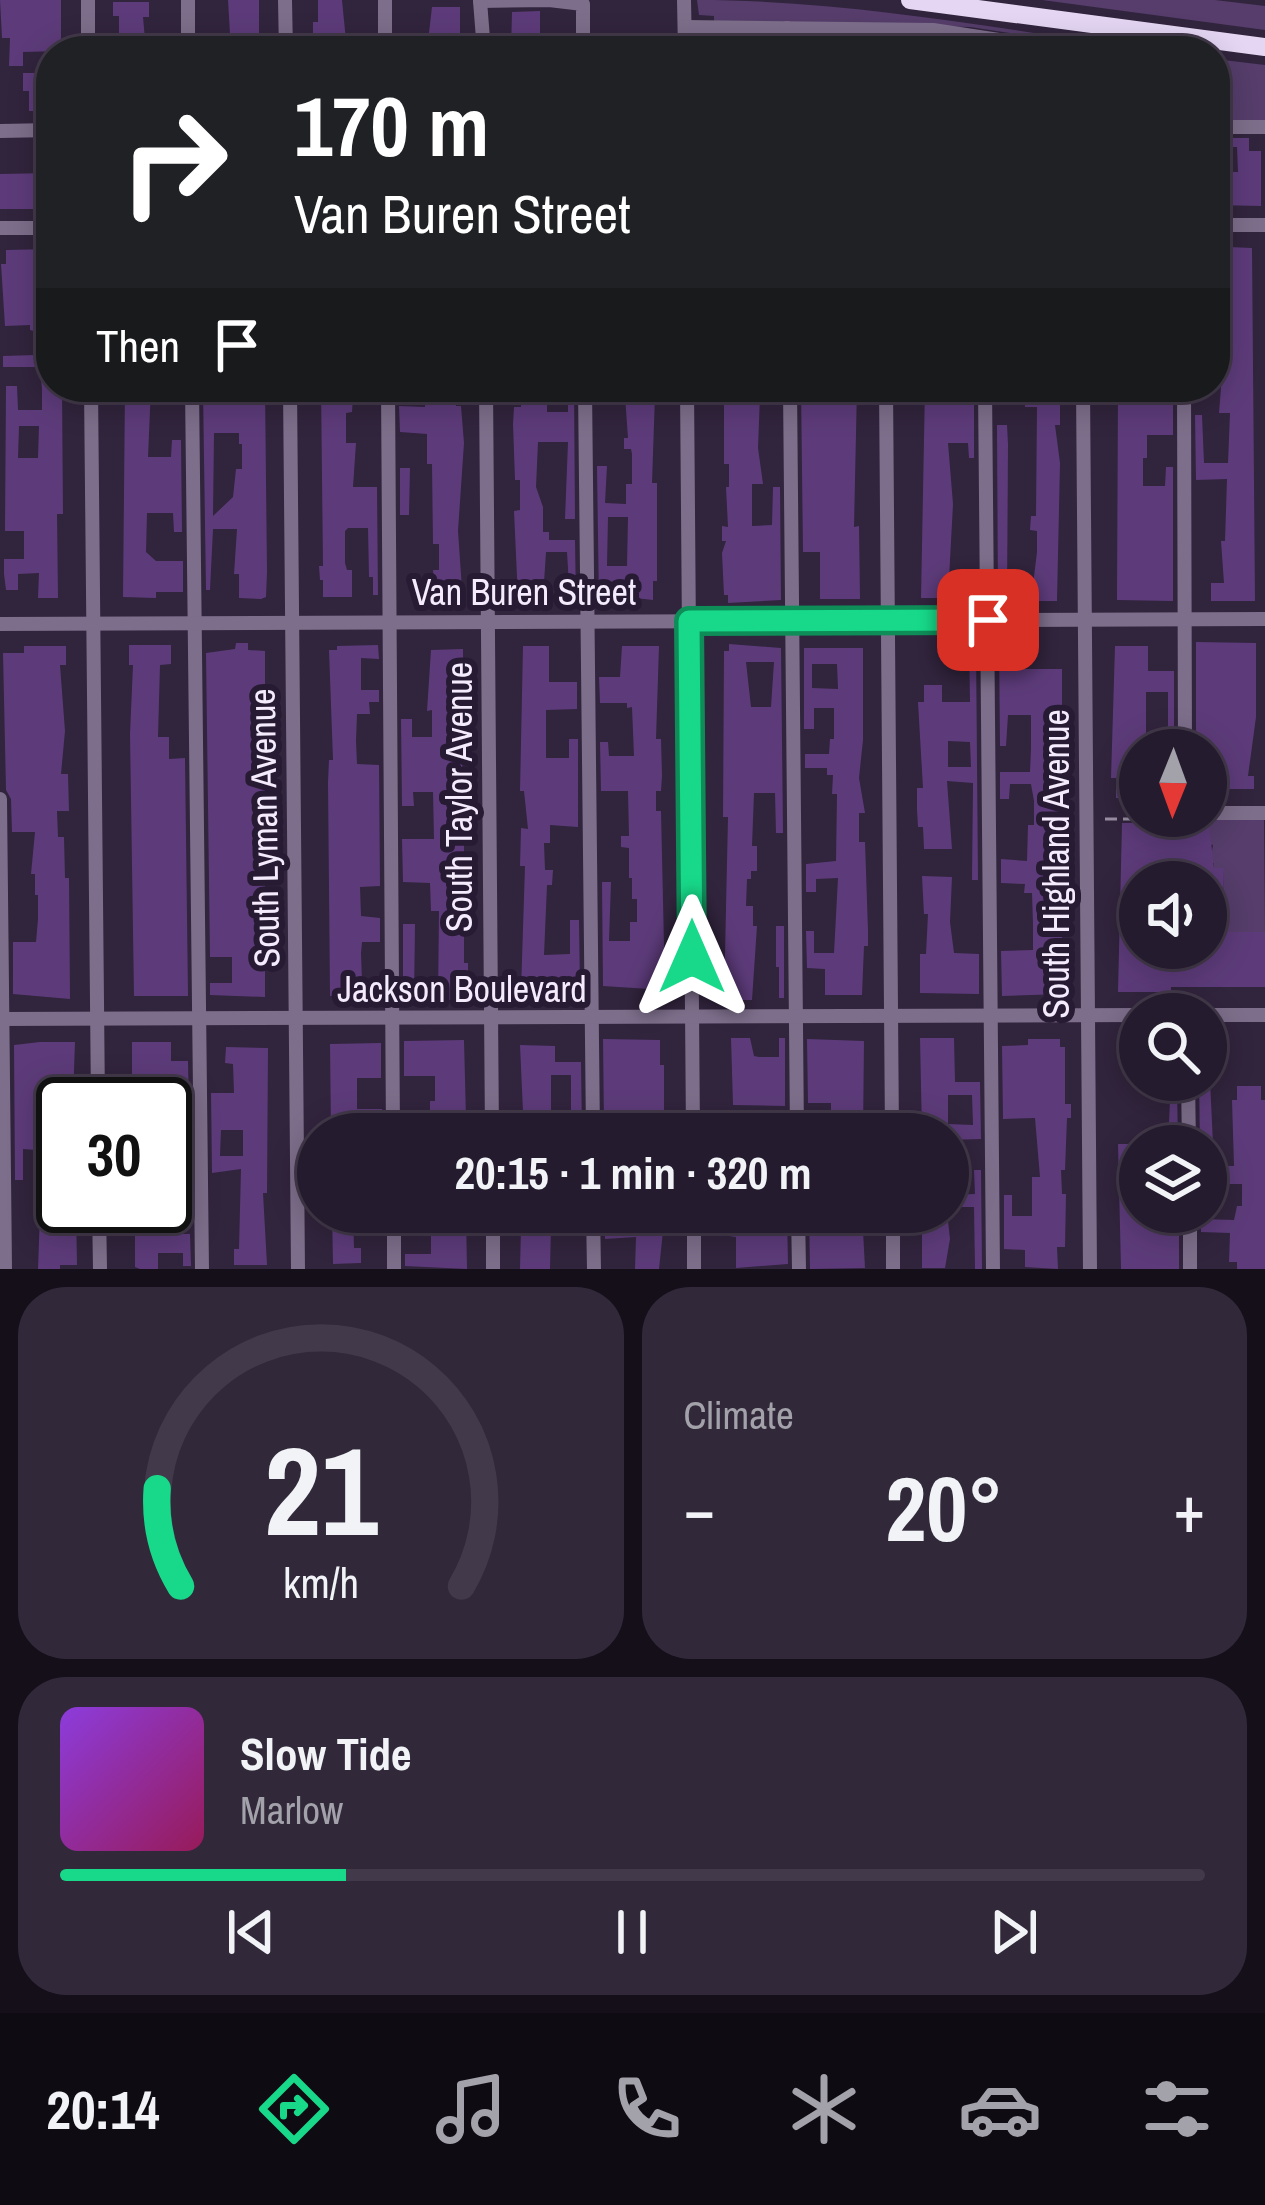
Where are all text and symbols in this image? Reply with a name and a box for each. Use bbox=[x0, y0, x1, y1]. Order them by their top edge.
text: 170 m bbox=[294, 69, 489, 182]
icon: right bbox=[96, 84, 252, 240]
text: Van Buren Street bbox=[294, 177, 630, 250]
icon: arrive bbox=[204, 312, 270, 378]
text: Then bbox=[96, 315, 180, 376]
street label: Van Buren Street bbox=[412, 568, 636, 616]
pin bbox=[937, 569, 1039, 671]
icon: arrive bbox=[955, 587, 1021, 653]
street label: South Taylor Avenue bbox=[435, 662, 483, 932]
street label: South Lyman Avenue bbox=[238, 688, 290, 968]
street label: South Highland Avenue bbox=[1032, 709, 1080, 1019]
north arrow bbox=[1119, 729, 1227, 837]
map controls bbox=[1119, 729, 1227, 1233]
button: sound bbox=[1119, 861, 1227, 969]
position arrow bbox=[629, 894, 755, 1020]
street label: Jackson Boulevard bbox=[337, 965, 587, 1013]
button: search bbox=[1119, 993, 1227, 1101]
speed limit sign: 30 bbox=[36, 1077, 192, 1233]
button: layers bbox=[1119, 1125, 1227, 1233]
text: 20:15 · 1 min · 320 m bbox=[455, 1142, 811, 1203]
text: Climate bbox=[684, 1389, 794, 1441]
text: 21 bbox=[264, 1406, 378, 1574]
text: 20° bbox=[885, 1448, 1003, 1569]
text: − bbox=[684, 1464, 715, 1553]
text: + bbox=[1173, 1464, 1205, 1553]
text: km/h bbox=[283, 1554, 359, 1611]
text: Slow Tide bbox=[240, 1723, 412, 1784]
text: Marlow bbox=[240, 1784, 343, 1836]
icon: previous bbox=[218, 1899, 284, 1965]
icon: pause bbox=[599, 1899, 665, 1965]
icon: next bbox=[981, 1899, 1047, 1965]
icon: directions bbox=[252, 2067, 336, 2151]
icon: music bbox=[429, 2067, 513, 2151]
icon: phone bbox=[605, 2067, 689, 2151]
icon: climate bbox=[782, 2067, 866, 2151]
icon: car bbox=[958, 2067, 1042, 2151]
icon: filters bbox=[1135, 2067, 1219, 2151]
text: 20:14 bbox=[46, 2073, 160, 2146]

